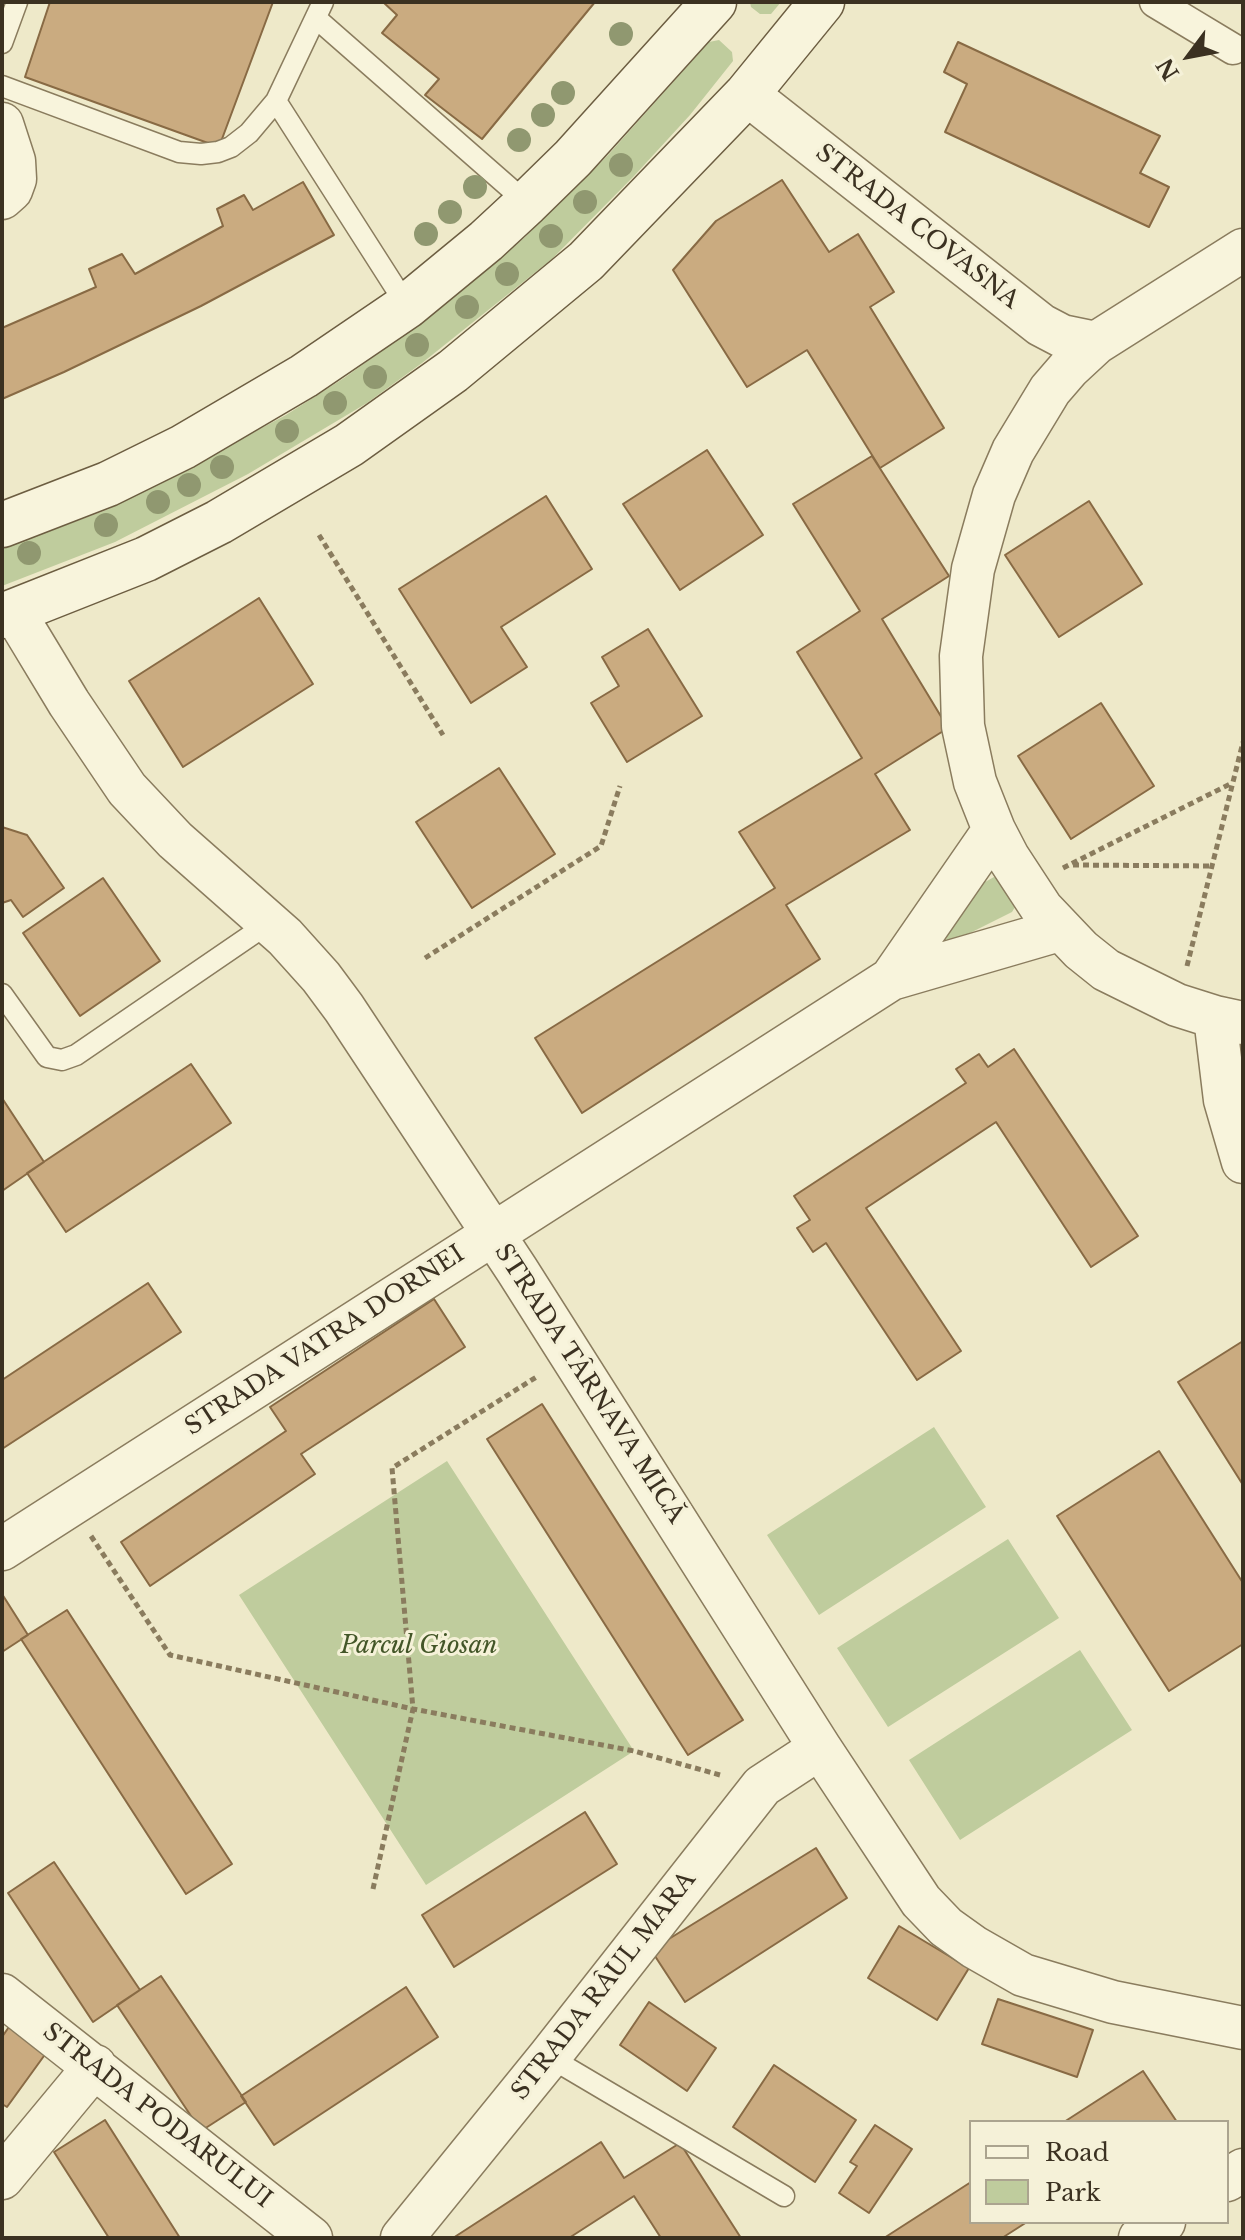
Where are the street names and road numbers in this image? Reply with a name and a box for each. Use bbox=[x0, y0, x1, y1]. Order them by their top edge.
street label: STRADA COVASNA bbox=[810, 139, 1024, 315]
street label: STRADA TÂRNAVA MICĂ bbox=[488, 1239, 690, 1529]
street label: STRADA VATRA DORNEI bbox=[180, 1240, 470, 1442]
street label: STRADA RÂUL MARA bbox=[506, 1866, 702, 2106]
street label: STRADA PODARULUI bbox=[37, 2018, 277, 2214]

